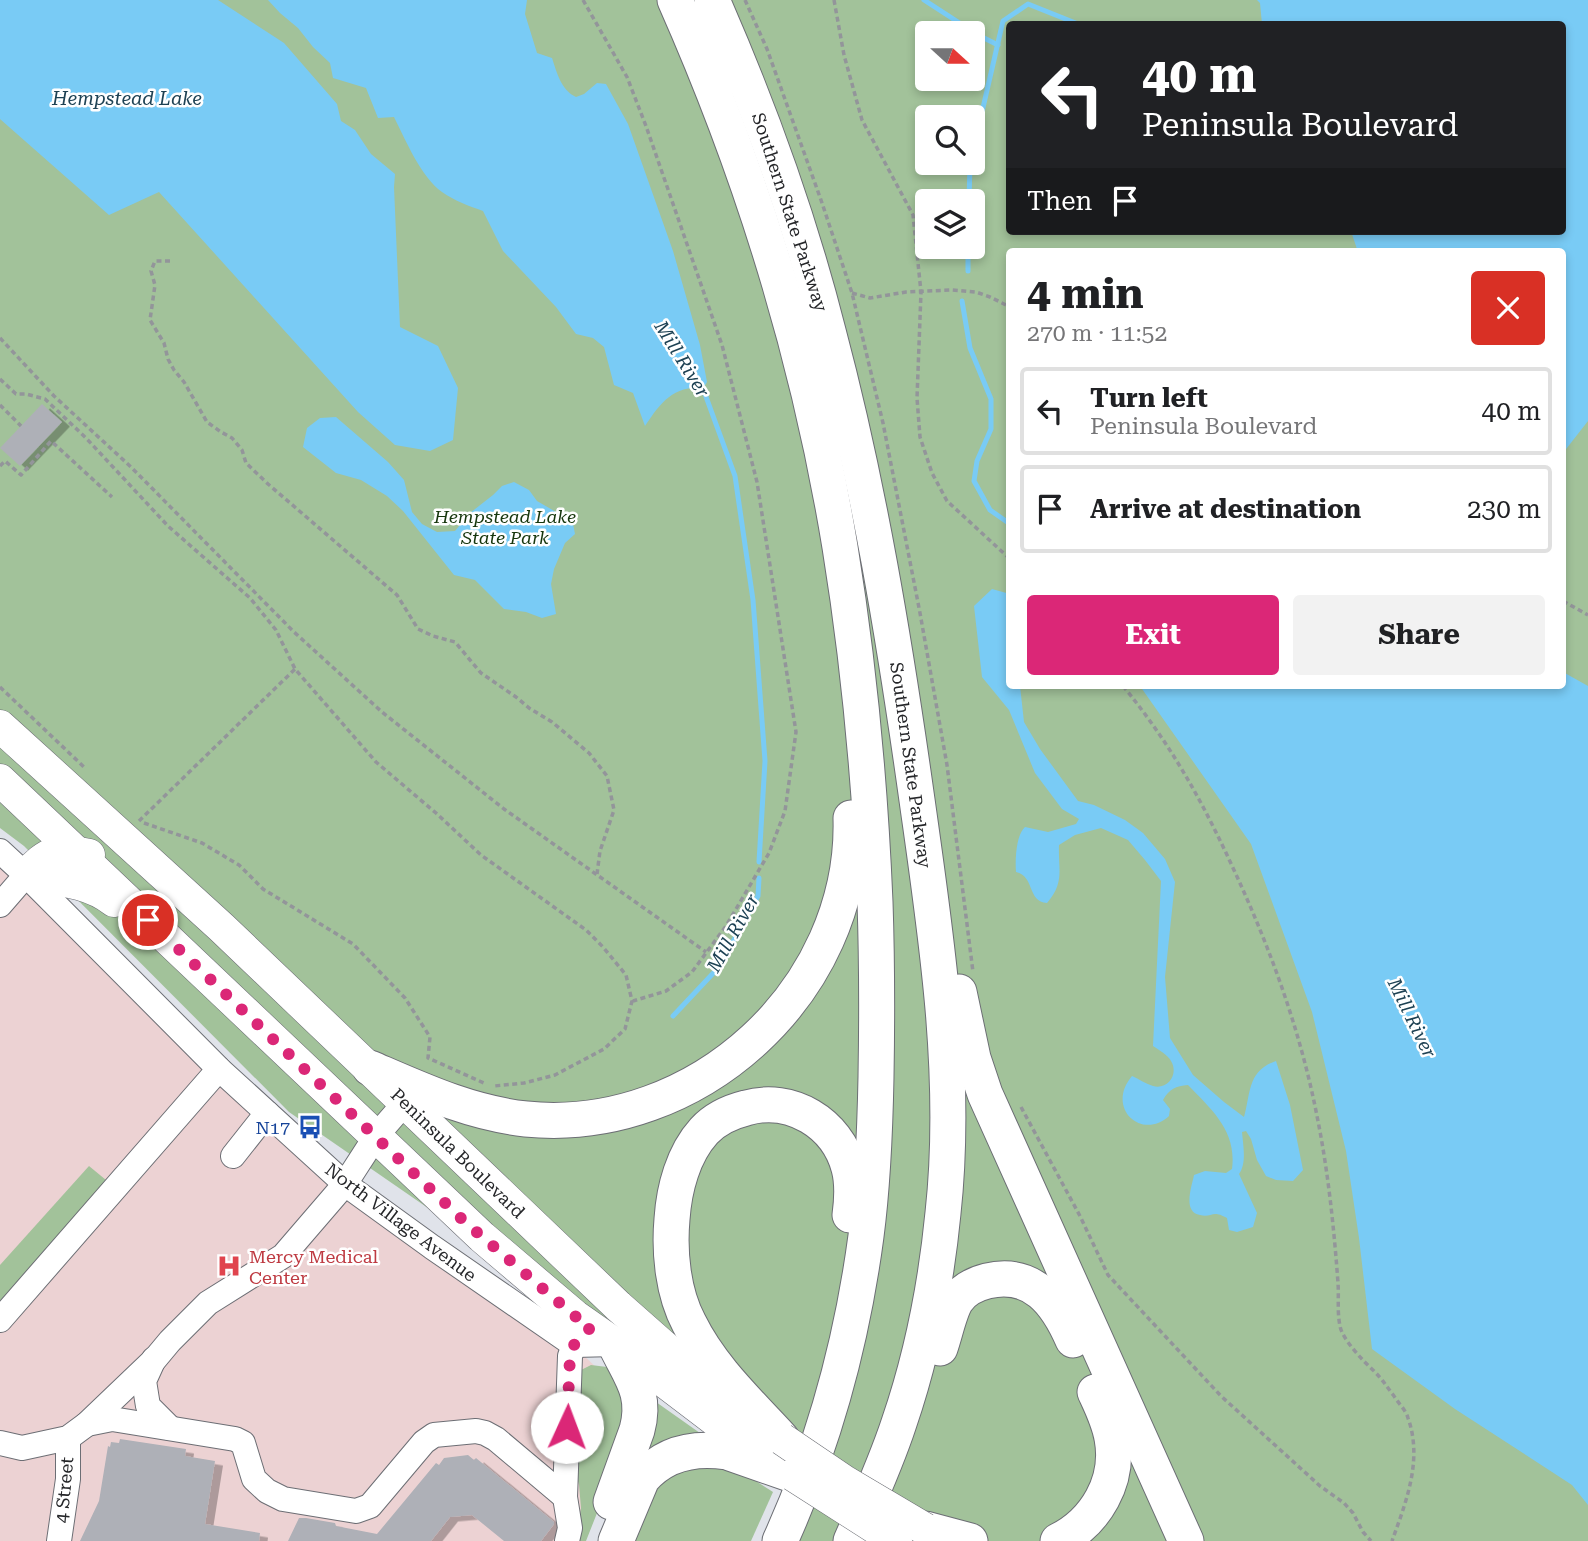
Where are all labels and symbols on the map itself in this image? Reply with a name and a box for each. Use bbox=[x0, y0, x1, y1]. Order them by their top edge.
north arrow bbox=[915, 21, 985, 91]
water label: Hempstead Lake bbox=[51, 87, 202, 110]
street label: Southern State Parkway bbox=[748, 110, 832, 314]
water label: Mill River bbox=[649, 316, 715, 402]
park label: Hempstead Lake State Park bbox=[433, 506, 576, 548]
street label: Southern State Parkway bbox=[886, 661, 936, 870]
pin bbox=[118, 890, 178, 950]
water label: Mill River bbox=[702, 890, 764, 977]
water label: Mill River bbox=[1382, 973, 1441, 1062]
street label: Peninsula Boulevard bbox=[387, 1084, 530, 1223]
bus stop icon: N17 bbox=[296, 1113, 324, 1141]
place label: N17 bbox=[255, 1117, 290, 1138]
street label: North Village Avenue bbox=[321, 1158, 481, 1286]
place label: Mercy Medical Center bbox=[249, 1246, 378, 1288]
hospital icon: Mercy Medical Center bbox=[215, 1252, 243, 1280]
position arrow bbox=[530, 1390, 604, 1464]
street label: 4 Street bbox=[51, 1456, 77, 1524]

